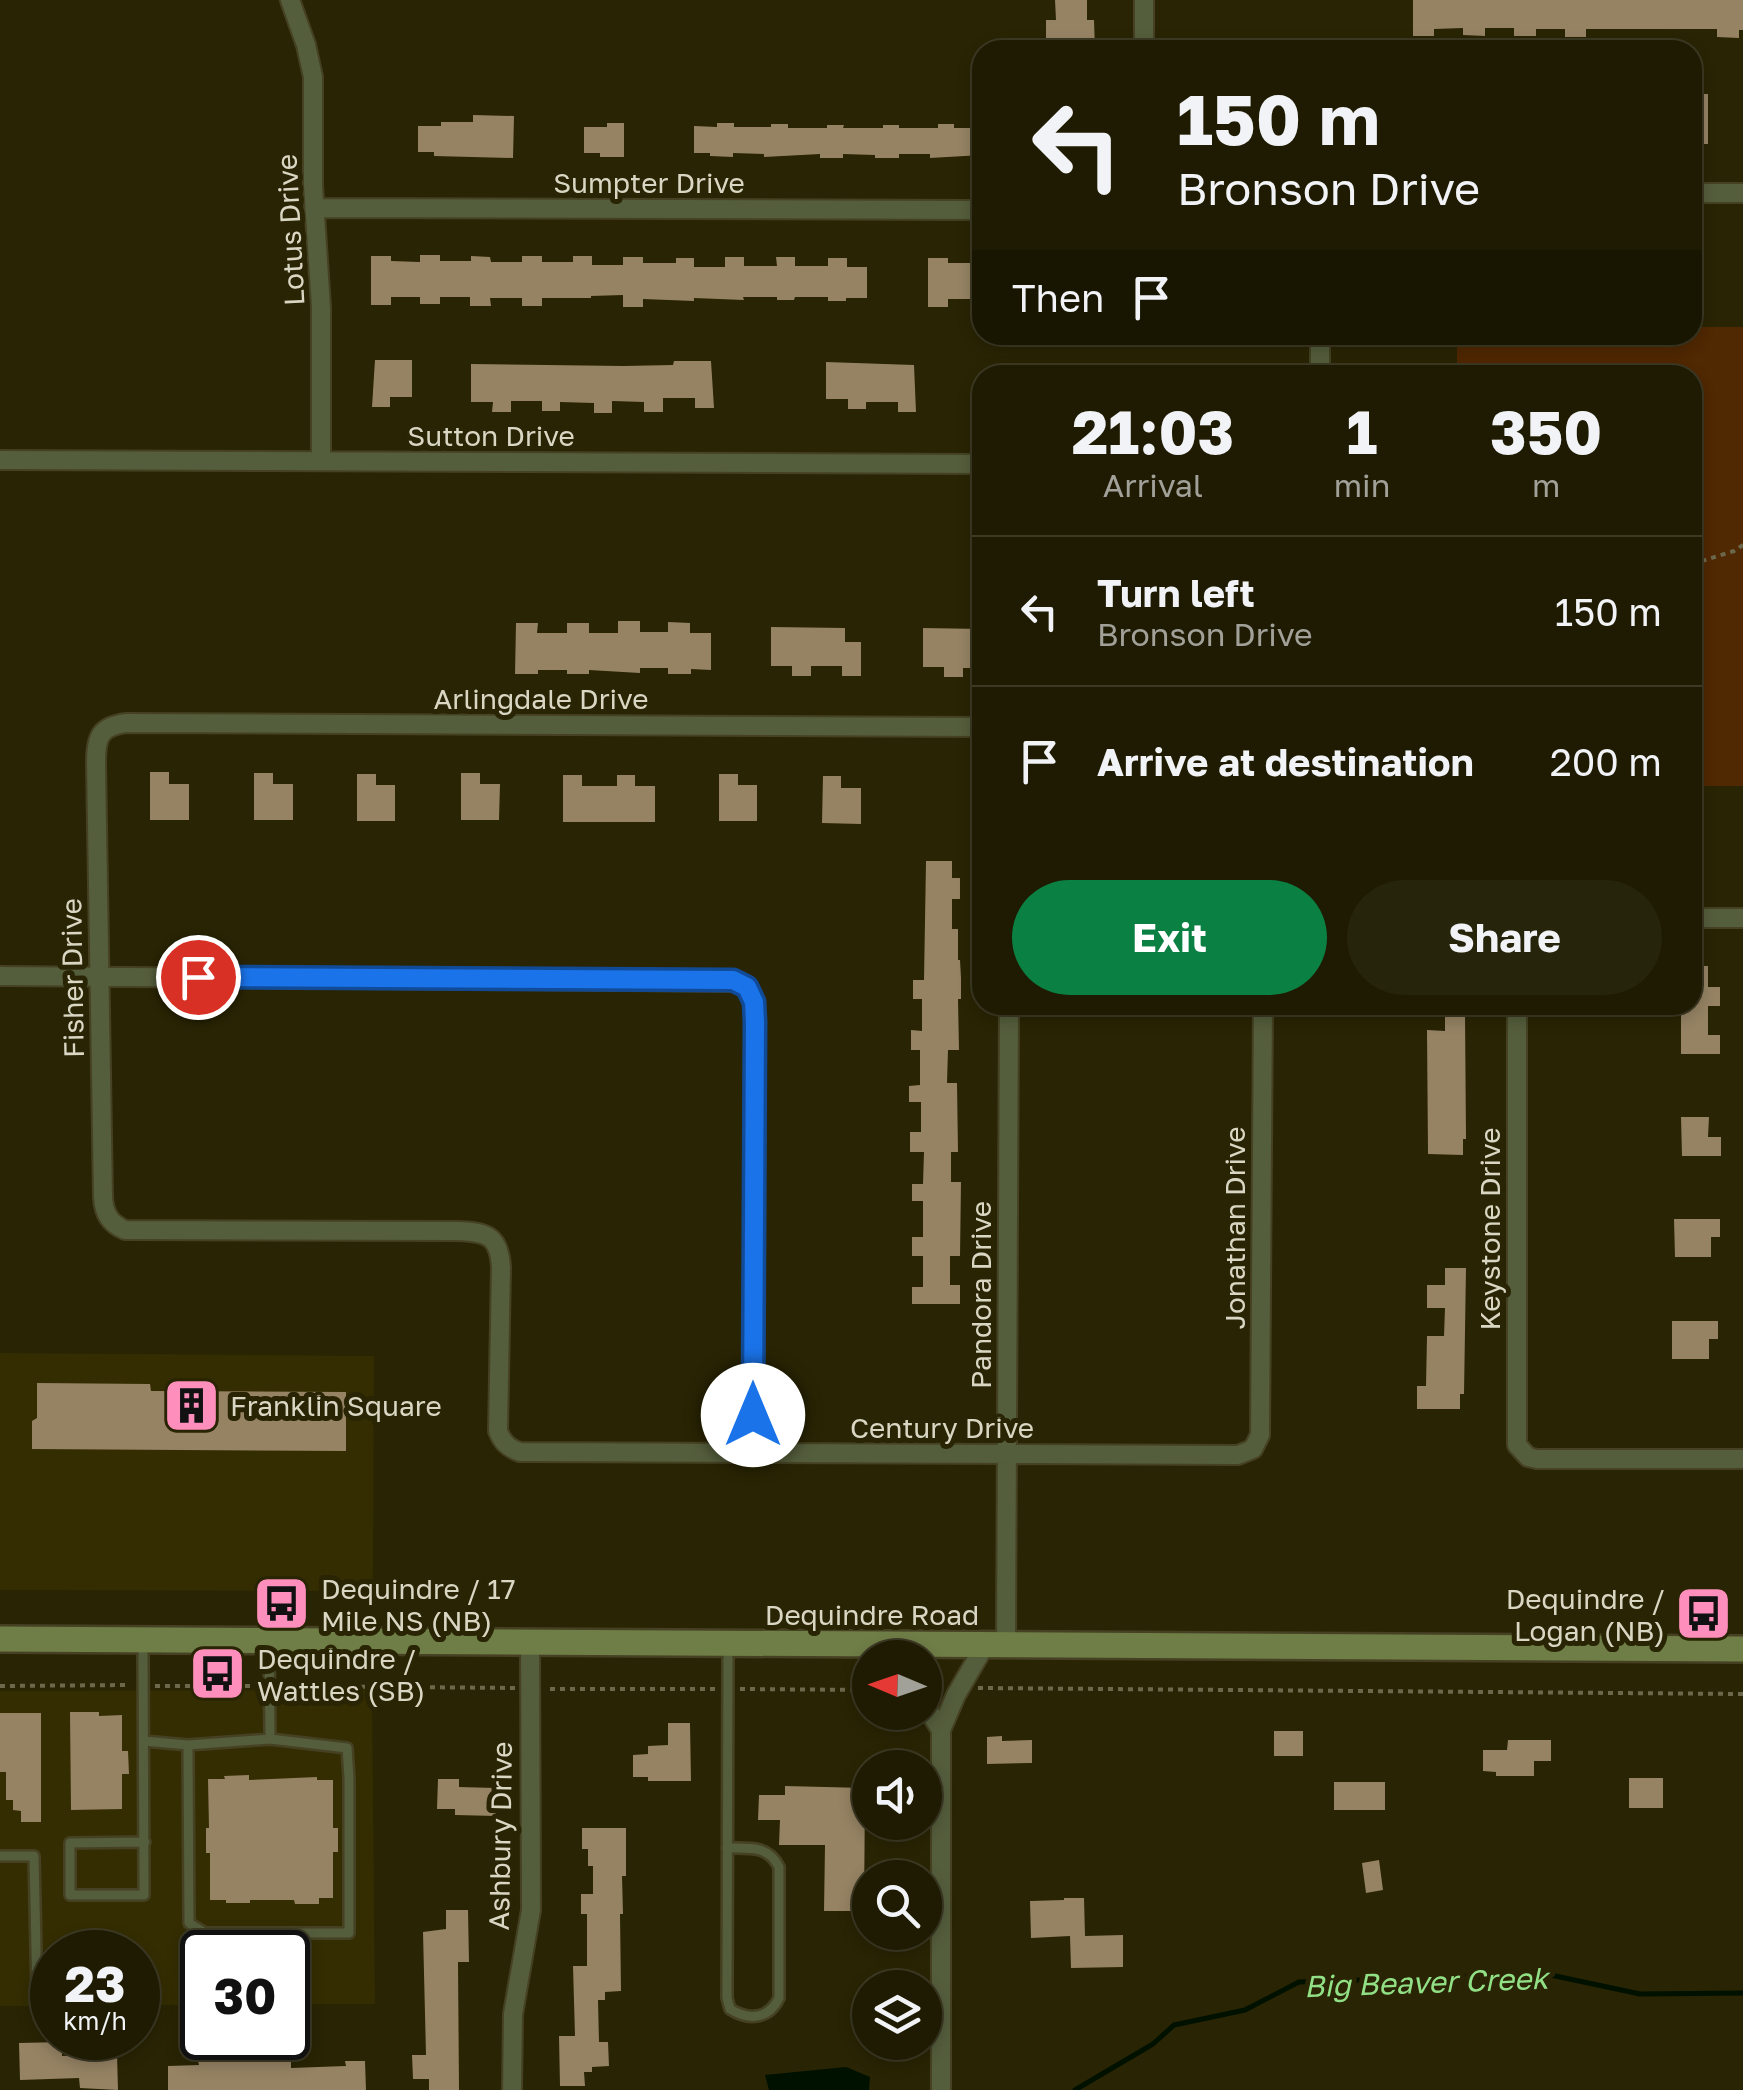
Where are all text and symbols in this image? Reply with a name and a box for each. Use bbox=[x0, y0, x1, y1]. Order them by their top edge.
text: 150 m bbox=[1177, 76, 1380, 160]
icon: left bbox=[1012, 80, 1142, 210]
street label: Lotus Drive bbox=[270, 153, 310, 307]
text: Bronson Drive bbox=[1177, 161, 1480, 215]
street label: Sumpter Drive bbox=[553, 166, 745, 199]
icon: arrive bbox=[1124, 270, 1179, 325]
text: Then bbox=[1012, 275, 1104, 320]
text: 21:03 bbox=[1072, 395, 1234, 467]
text: 1 bbox=[1347, 395, 1377, 467]
text: 350 bbox=[1490, 395, 1602, 467]
street label: Sutton Drive bbox=[407, 419, 575, 452]
text: Arrival bbox=[1103, 466, 1203, 504]
text: min bbox=[1334, 466, 1390, 504]
text: m bbox=[1532, 466, 1560, 504]
text: Turn left bbox=[1097, 570, 1255, 615]
icon: left bbox=[1012, 584, 1067, 639]
text: 150 m bbox=[1555, 589, 1662, 634]
text: Bronson Drive bbox=[1097, 615, 1313, 653]
street label: Arlingdale Drive bbox=[434, 682, 648, 715]
icon: arrive bbox=[1012, 734, 1067, 789]
text: Arrive at destination bbox=[1097, 739, 1474, 784]
text: 200 m bbox=[1550, 739, 1662, 784]
button: Exit bbox=[1012, 880, 1327, 995]
button: Share bbox=[1347, 880, 1662, 995]
street label: Fisher Drive bbox=[54, 898, 90, 1058]
pin bbox=[156, 935, 241, 1020]
icon: arrive bbox=[171, 950, 226, 1005]
street label: Jonathan Drive bbox=[1218, 1127, 1251, 1329]
street label: Keystone Drive bbox=[1473, 1128, 1506, 1330]
street label: Pandora Drive bbox=[964, 1201, 997, 1389]
position arrow bbox=[701, 1363, 805, 1467]
building icon: Franklin Square bbox=[161, 1375, 221, 1435]
place label: Franklin Square bbox=[230, 1389, 442, 1422]
street label: Century Drive bbox=[850, 1411, 1034, 1444]
place label: Dequindre / 17 Mile NS (NB) bbox=[321, 1572, 516, 1637]
bus stop icon: Dequindre / 17 Mile NS (NB) bbox=[252, 1574, 312, 1634]
place label: Dequindre / Logan (NB) bbox=[1506, 1582, 1665, 1647]
bus stop icon: Dequindre / Logan (NB) bbox=[1674, 1584, 1734, 1644]
street label: Dequindre Road bbox=[765, 1598, 979, 1631]
north arrow bbox=[852, 1640, 942, 1730]
map controls bbox=[852, 1640, 942, 2060]
place label: Dequindre / Wattles (SB) bbox=[257, 1642, 425, 1707]
bus stop icon: Dequindre / Wattles (SB) bbox=[188, 1644, 248, 1704]
street label: Ashbury Drive bbox=[482, 1741, 518, 1931]
button: sound bbox=[852, 1750, 942, 1840]
button: search bbox=[852, 1860, 942, 1950]
speed limit sign: 30 bbox=[180, 1930, 310, 2060]
text: 23 bbox=[64, 1953, 125, 2013]
water label: Big Beaver Creek bbox=[1303, 1960, 1552, 2004]
button: layers bbox=[852, 1970, 942, 2060]
text: km/h bbox=[63, 2005, 127, 2036]

